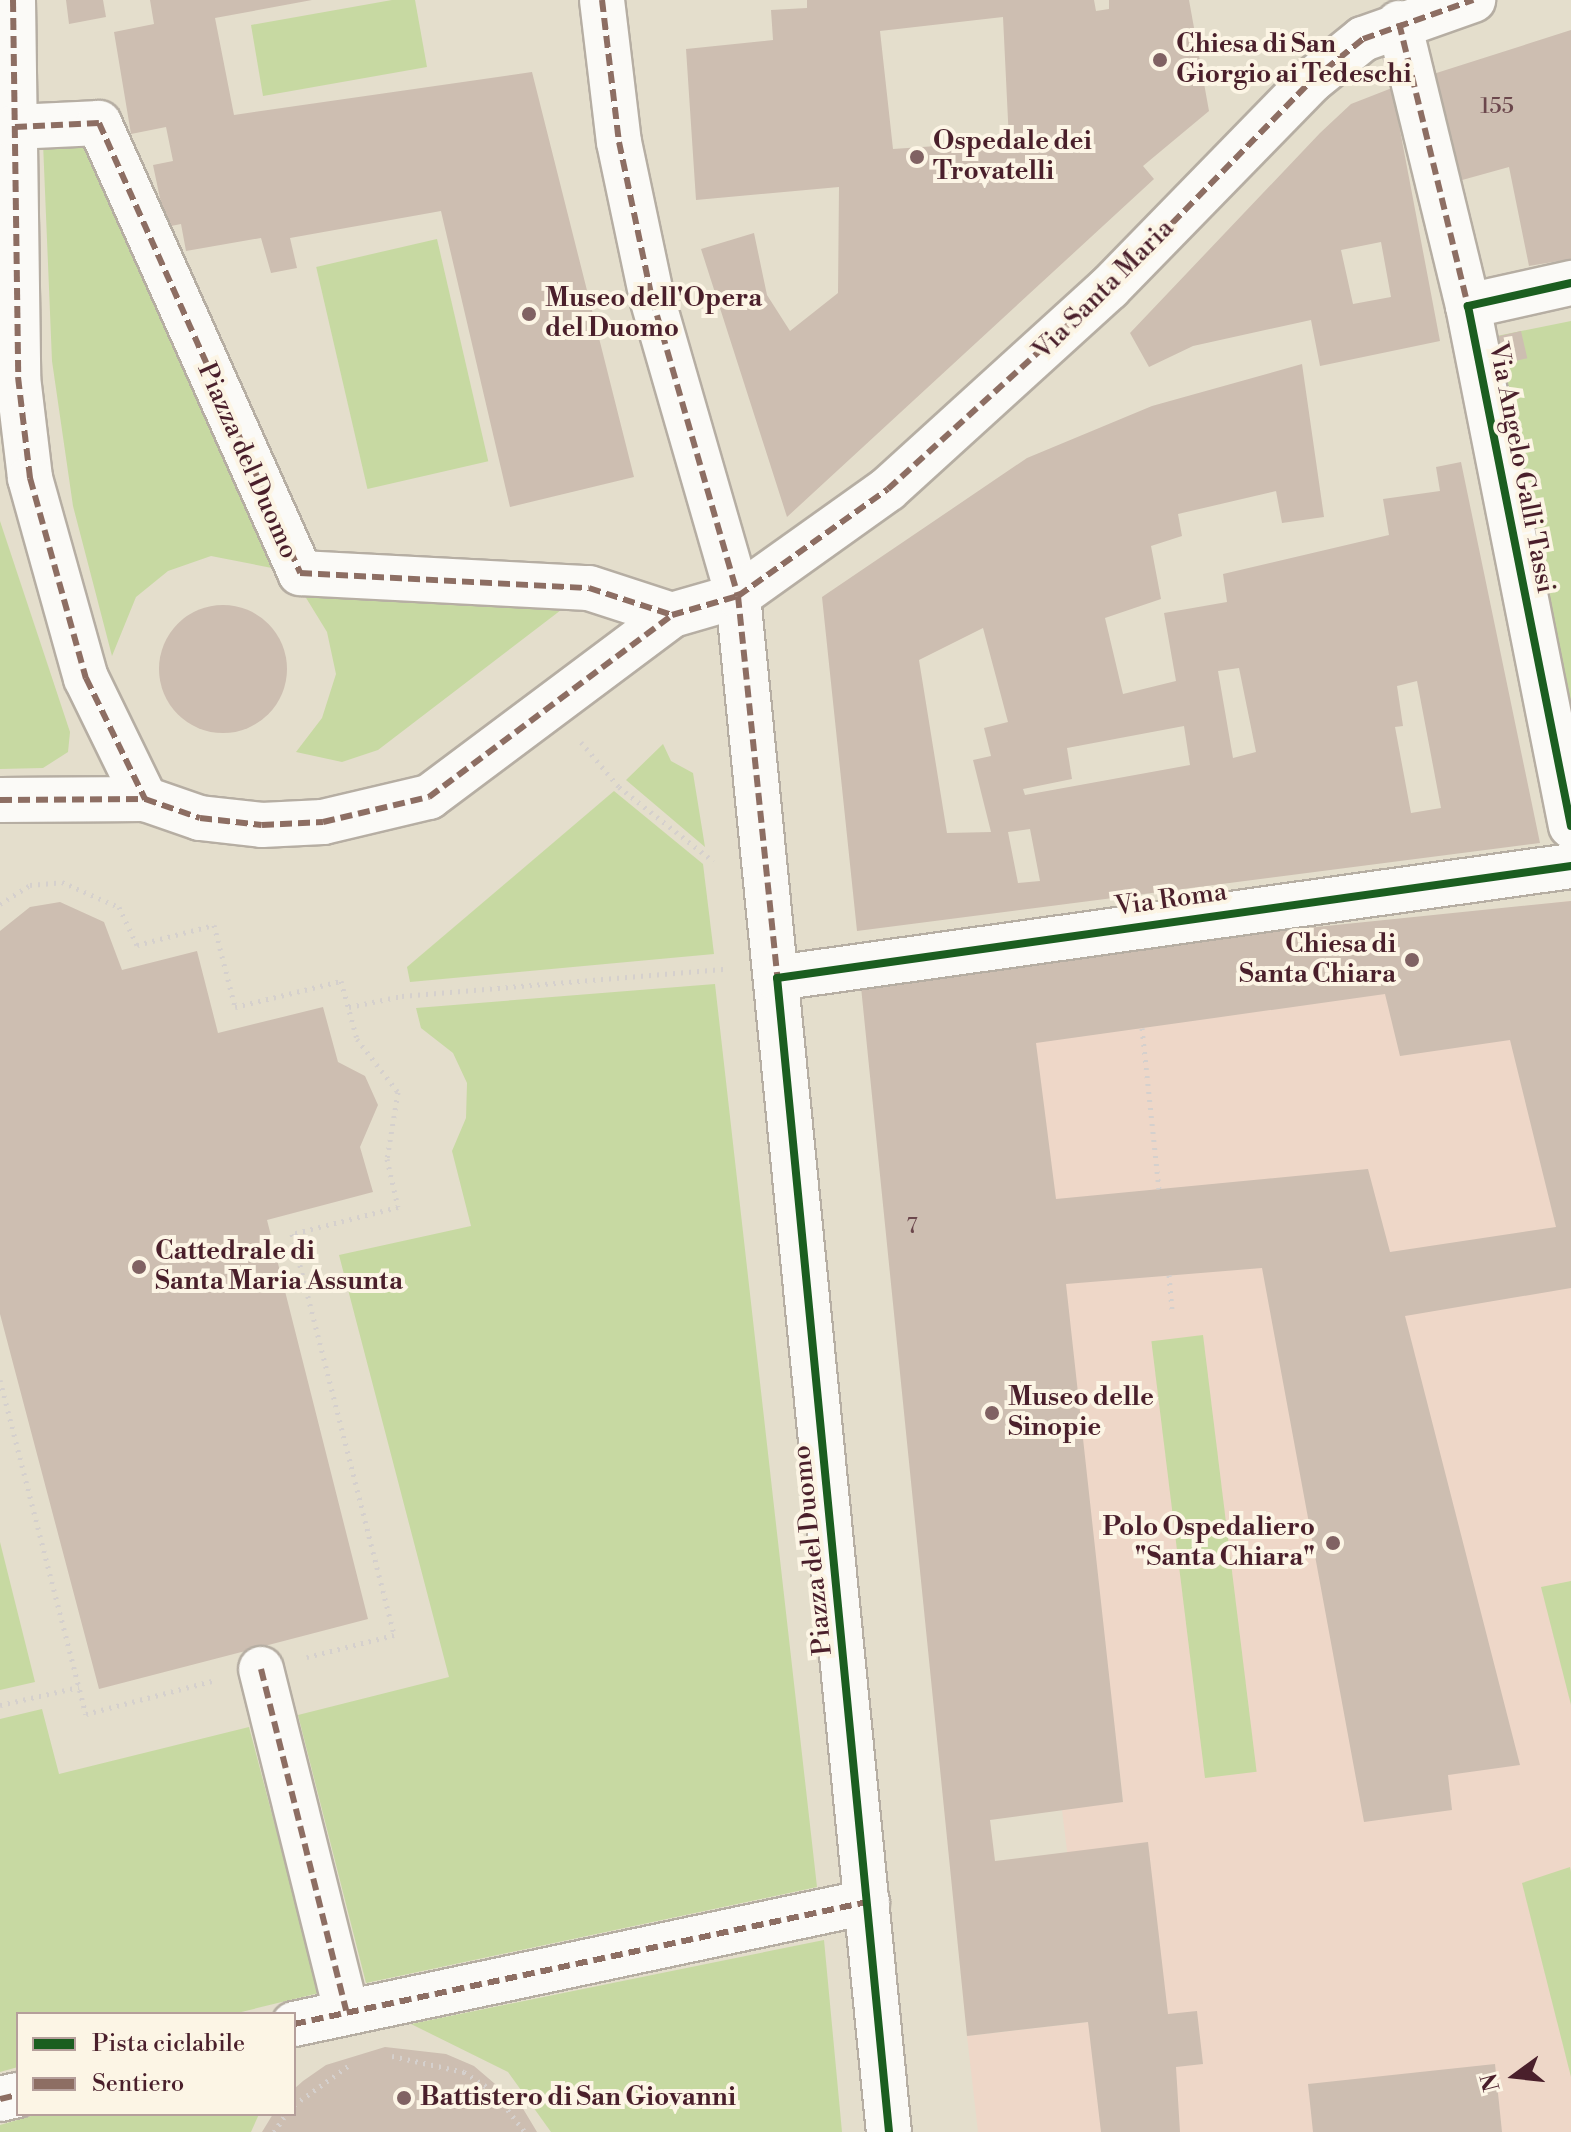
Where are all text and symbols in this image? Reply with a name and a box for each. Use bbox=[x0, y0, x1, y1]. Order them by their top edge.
place label: Chiesa di San Giorgio ai Tedeschi bbox=[1176, 29, 1411, 90]
marker: Chiesa di San Giorgio ai Tedeschi bbox=[1151, 51, 1169, 69]
house number: 155 bbox=[1480, 94, 1514, 120]
place label: Ospedale dei Trovatelli bbox=[933, 126, 1092, 188]
marker: Ospedale dei Trovatelli bbox=[908, 148, 926, 166]
street label: Via Santa Maria bbox=[1027, 213, 1181, 367]
place label: Museo dell'Opera del Duomo bbox=[545, 283, 762, 344]
marker: Museo dell'Opera del Duomo bbox=[520, 305, 538, 323]
street label: Via Angelo Galli Tassi bbox=[1481, 340, 1561, 596]
street label: Piazza del Duomo bbox=[190, 358, 304, 564]
street label: Via Roma bbox=[1113, 877, 1229, 923]
place label: Chiesa di Santa Chiara bbox=[1239, 929, 1396, 990]
marker: Chiesa di Santa Chiara bbox=[1403, 951, 1421, 969]
house number: 7 bbox=[906, 1214, 918, 1240]
place label: Cattedrale di Santa Maria Assunta bbox=[155, 1236, 403, 1298]
marker: Cattedrale di Santa Maria Assunta bbox=[130, 1258, 148, 1276]
place label: Museo delle Sinopie bbox=[1008, 1382, 1154, 1444]
marker: Museo delle Sinopie bbox=[983, 1404, 1001, 1422]
street label: Piazza del Duomo bbox=[786, 1443, 840, 1657]
place label: Polo Ospedaliero "Santa Chiara" bbox=[1102, 1512, 1315, 1574]
marker: Polo Ospedaliero "Santa Chiara" bbox=[1322, 1532, 1344, 1554]
legend bbox=[16, 2012, 296, 2116]
text: Pista ciclabile bbox=[92, 2029, 245, 2059]
north arrow bbox=[1475, 2036, 1555, 2116]
text: Sentiero bbox=[92, 2069, 184, 2099]
text: N bbox=[1476, 2070, 1507, 2094]
place label: Battistero di San Giovanni bbox=[420, 2082, 736, 2114]
marker: Battistero di San Giovanni bbox=[395, 2089, 413, 2107]

